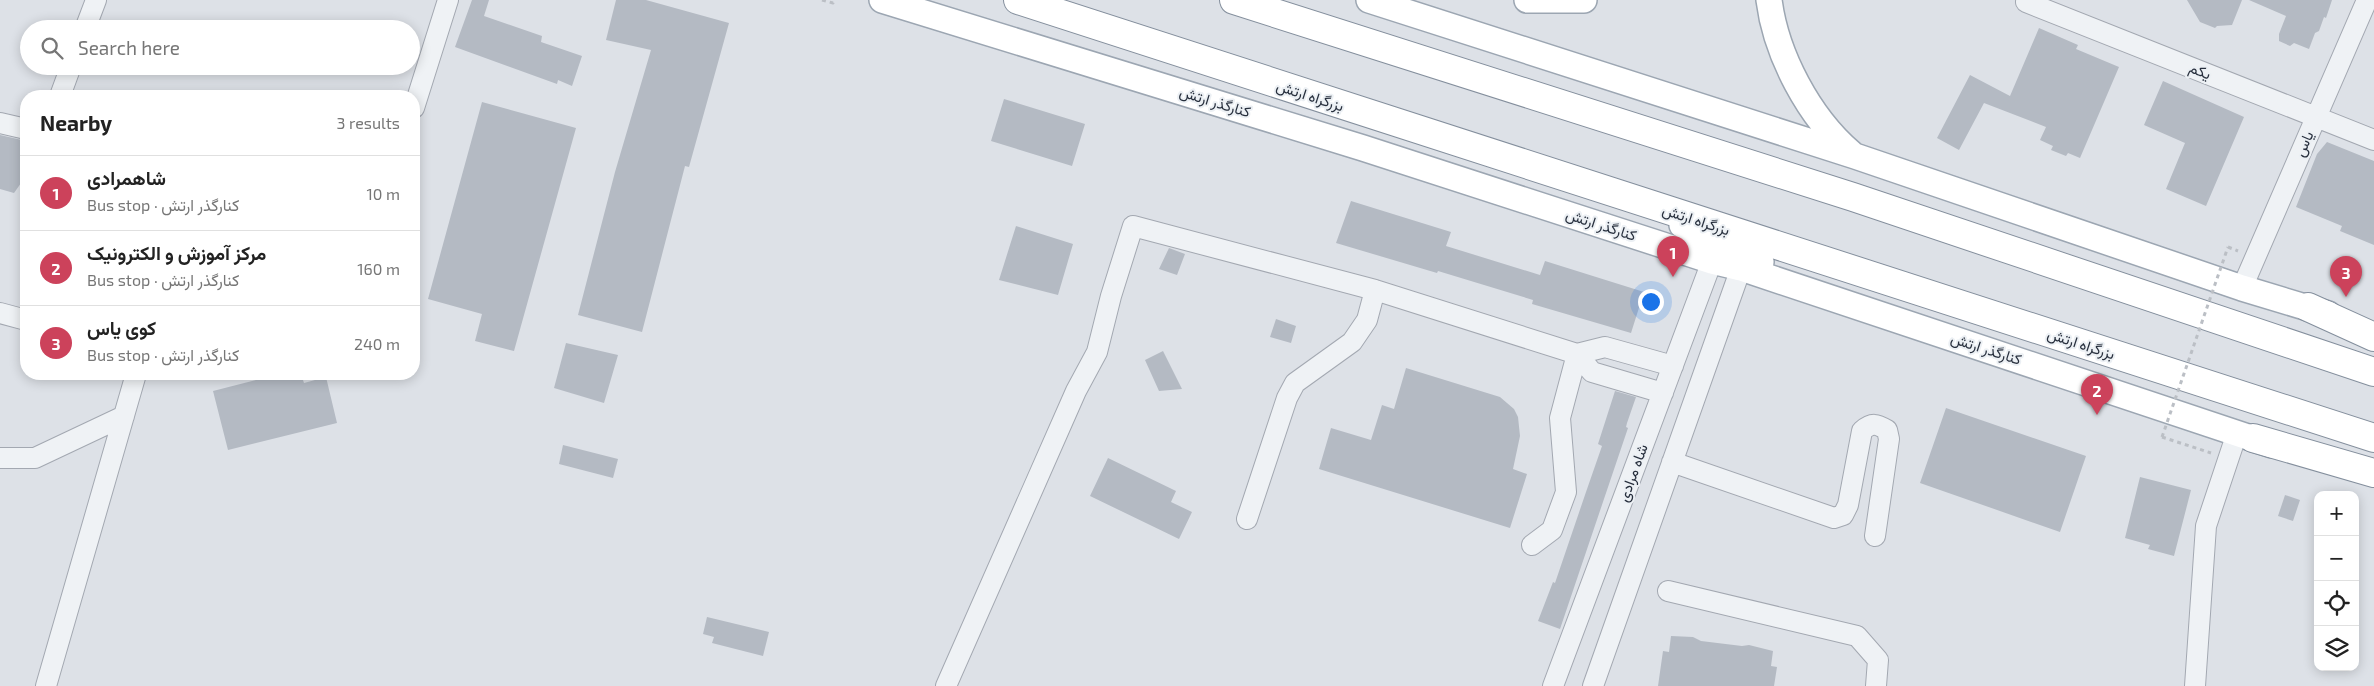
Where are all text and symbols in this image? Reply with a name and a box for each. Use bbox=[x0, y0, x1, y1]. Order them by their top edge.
search box bbox=[20, 20, 420, 75]
icon: search bbox=[38, 34, 66, 62]
text: Search here bbox=[78, 36, 180, 59]
street label: یکم bbox=[2186, 58, 2214, 84]
street label: بزرگراه ارتش bbox=[1274, 76, 1346, 116]
street label: کنارگذر ارتش bbox=[1177, 82, 1253, 122]
text: Nearby bbox=[40, 110, 112, 135]
text: 3 results bbox=[337, 113, 400, 132]
street label: یاس bbox=[2290, 128, 2318, 160]
text: شاهمرادی bbox=[87, 166, 166, 189]
text: 1 bbox=[53, 184, 59, 203]
text: 10 m bbox=[366, 184, 400, 203]
text: Bus stop · کنارگذر ارتش bbox=[87, 195, 239, 214]
street label: بزرگراه ارتش bbox=[1660, 200, 1732, 240]
street label: کنارگذر ارتش bbox=[1563, 204, 1639, 246]
pin: 1 bbox=[1657, 236, 1689, 277]
text: مرکز آموزش و الکترونیک bbox=[87, 241, 266, 264]
pin: 3 bbox=[2330, 256, 2362, 297]
text: 2 bbox=[51, 259, 61, 278]
text: 160 m bbox=[357, 259, 400, 278]
text: Bus stop · کنارگذر ارتش bbox=[87, 270, 239, 289]
your location bbox=[1638, 289, 1664, 315]
text: کوی یاس bbox=[87, 316, 156, 339]
street label: بزرگراه ارتش bbox=[2045, 324, 2117, 364]
street label: کنارگذر ارتش bbox=[1948, 328, 2024, 370]
text: 3 bbox=[51, 334, 61, 353]
text: 240 m bbox=[354, 334, 400, 353]
text: Bus stop · کنارگذر ارتش bbox=[87, 345, 239, 364]
pin: 2 bbox=[2081, 374, 2113, 415]
street label: شاه مرادی bbox=[1613, 441, 1653, 505]
map controls bbox=[2314, 491, 2359, 671]
button: + bbox=[2314, 491, 2359, 536]
button: − bbox=[2314, 536, 2359, 581]
button: locate bbox=[2314, 581, 2359, 626]
button: layers bbox=[2314, 626, 2359, 671]

